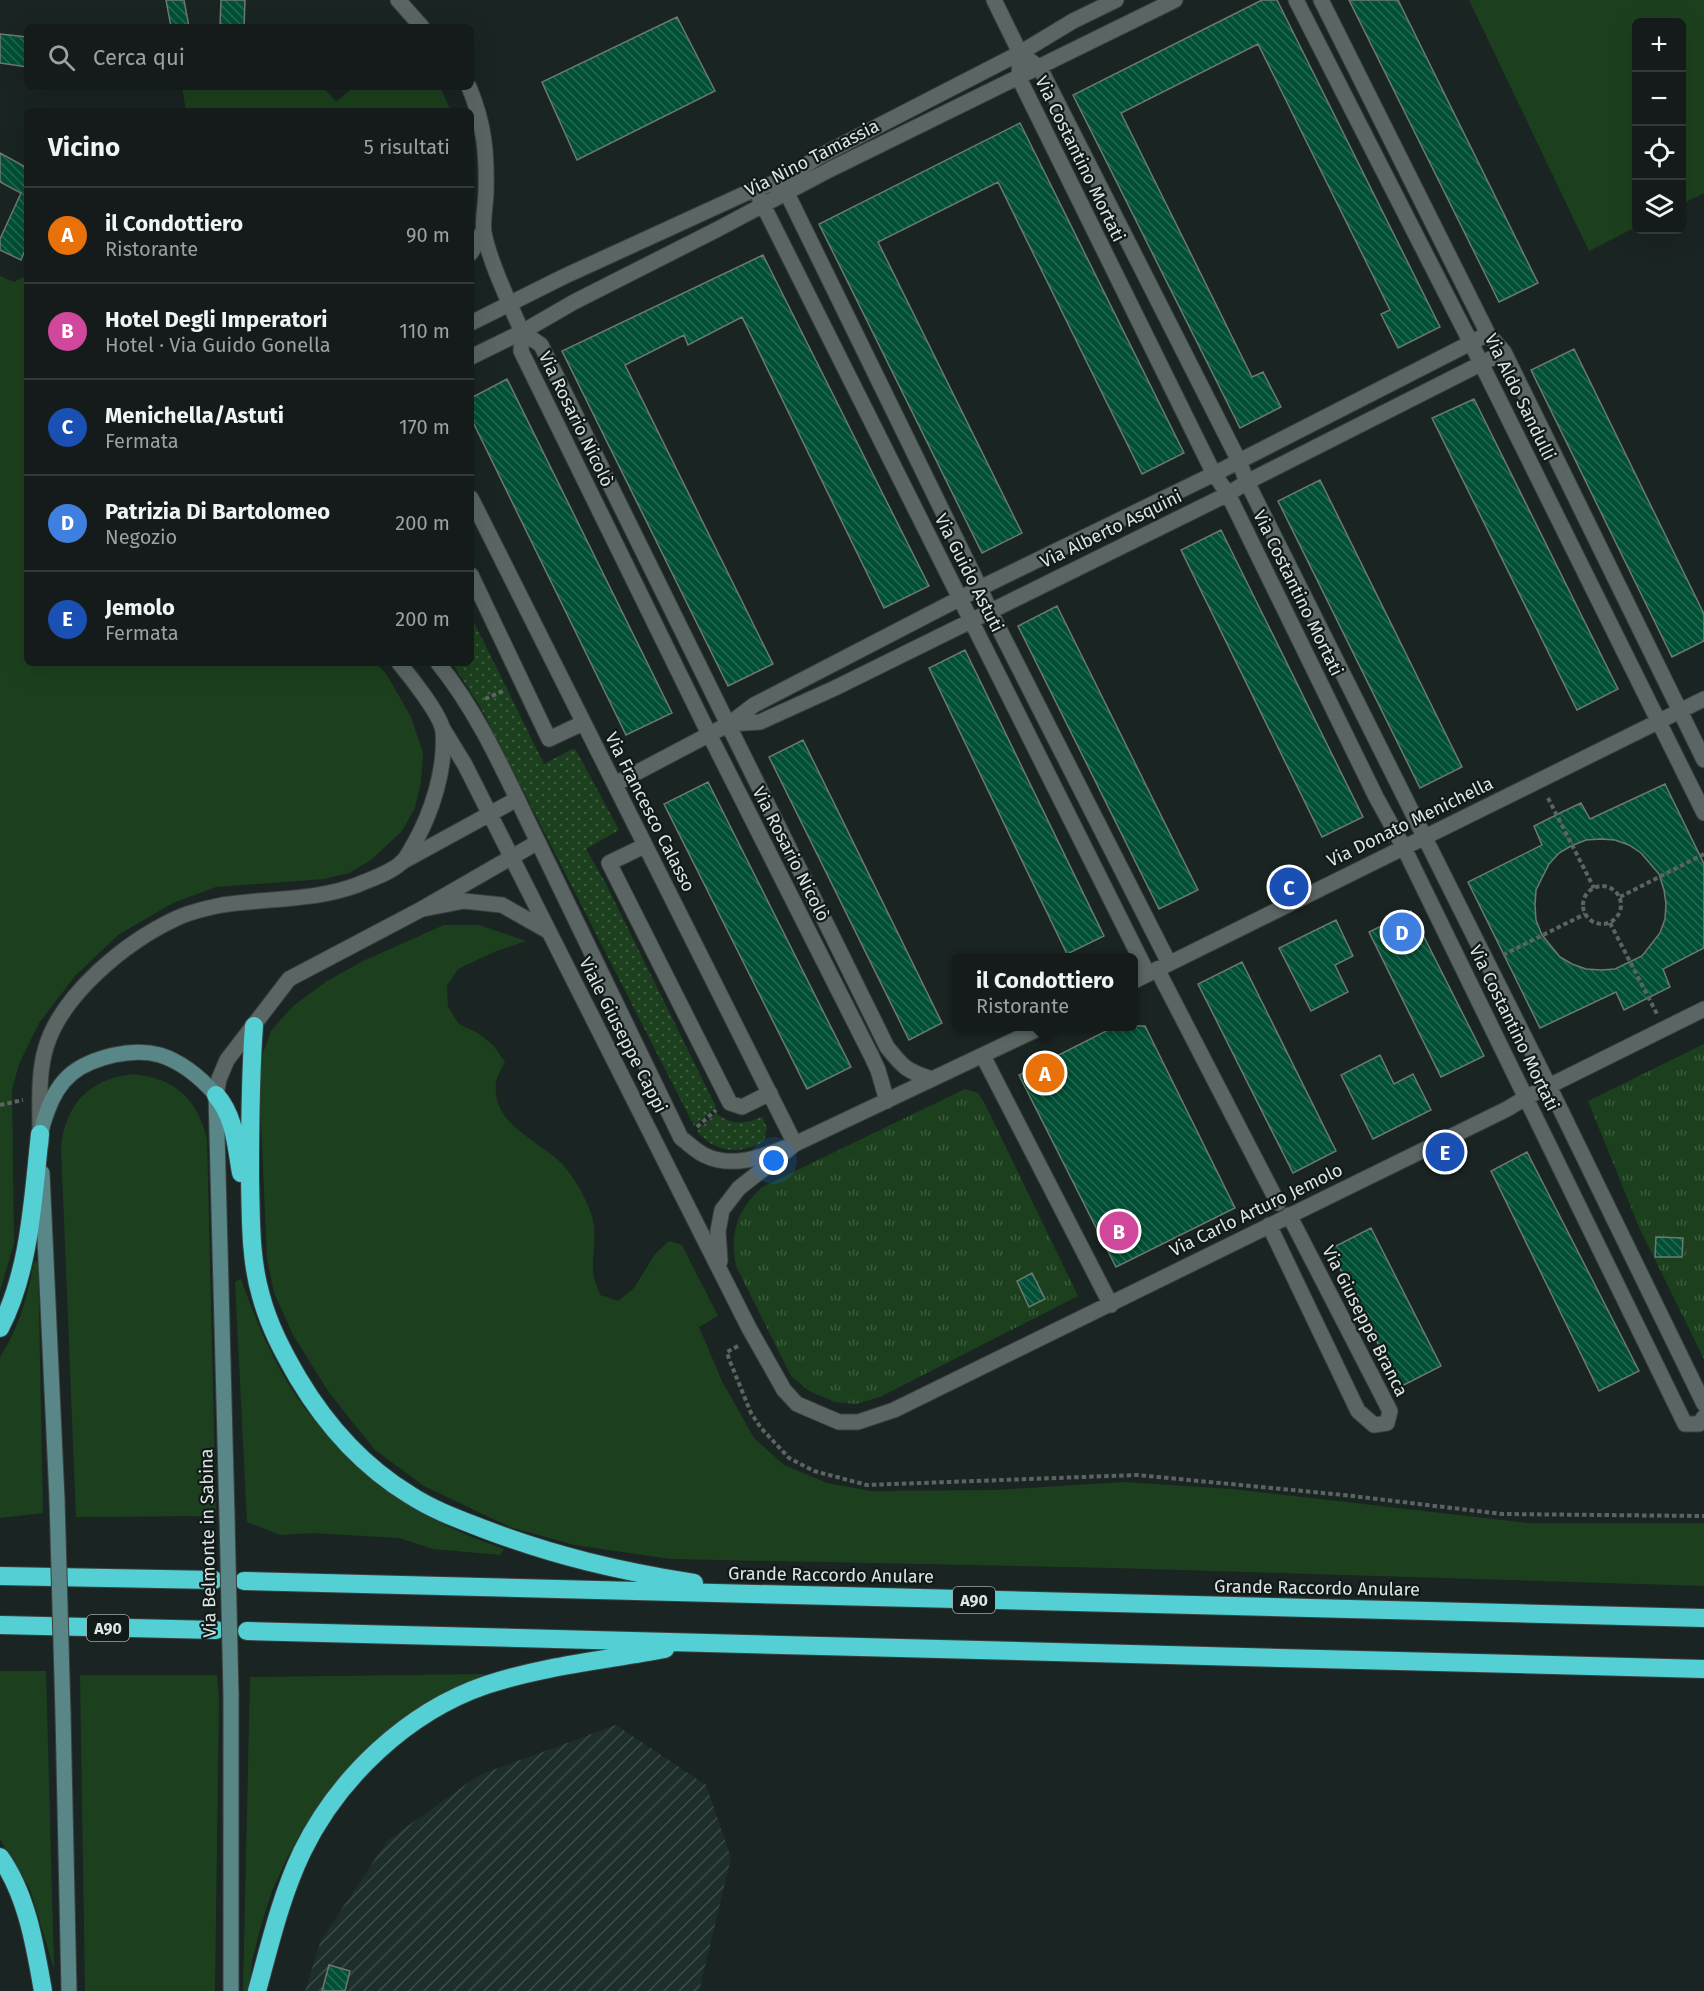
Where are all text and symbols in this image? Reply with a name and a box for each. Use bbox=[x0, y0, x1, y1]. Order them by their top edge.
map controls bbox=[1632, 18, 1686, 234]
button: + bbox=[1632, 18, 1686, 72]
search box bbox=[24, 24, 474, 90]
icon: search bbox=[45, 41, 78, 74]
text: Cerca qui bbox=[93, 44, 185, 71]
button: − bbox=[1632, 72, 1686, 126]
street label: Via Costantino Mortati bbox=[1030, 73, 1130, 245]
street label: Via Nino Tamassia bbox=[741, 115, 883, 201]
button: locate bbox=[1632, 126, 1686, 180]
text: Vicino bbox=[48, 132, 120, 163]
text: 5 risultati bbox=[364, 135, 450, 159]
button: layers bbox=[1632, 180, 1686, 234]
text: il Condottiero bbox=[105, 210, 243, 237]
text: A bbox=[62, 223, 73, 247]
text: 90 m bbox=[406, 223, 450, 247]
text: Ristorante bbox=[105, 237, 198, 261]
text: Hotel Degli Imperatori bbox=[105, 306, 327, 333]
text: B bbox=[61, 319, 74, 343]
text: 110 m bbox=[399, 319, 450, 343]
street label: Via Aldo Sandulli bbox=[1480, 330, 1560, 464]
text: Hotel · Via Guido Gonella bbox=[105, 333, 331, 357]
street label: Via Rosario Nicolò bbox=[534, 348, 618, 490]
text: Menichella/Astuti bbox=[105, 402, 284, 429]
text: C bbox=[62, 415, 73, 439]
text: 170 m bbox=[399, 415, 450, 439]
text: Fermata bbox=[105, 429, 179, 453]
street label: Via Alberto Asquini bbox=[1037, 485, 1185, 573]
text: Patrizia Di Bartolomeo bbox=[105, 498, 330, 525]
street label: Via Costantino Mortati bbox=[1248, 507, 1348, 679]
street label: Via Guido Astuti bbox=[930, 510, 1008, 636]
text: D bbox=[61, 511, 74, 535]
text: 200 m bbox=[395, 511, 450, 535]
text: Negozio bbox=[105, 525, 177, 549]
text: Jemolo bbox=[105, 594, 175, 621]
text: E bbox=[62, 607, 73, 631]
text: 200 m bbox=[395, 607, 450, 631]
text: Fermata bbox=[105, 621, 179, 645]
street label: Via Francesco Calasso bbox=[600, 729, 700, 895]
street label: Via Donato Menichella bbox=[1323, 772, 1497, 872]
street label: Via Rosario Nicolò bbox=[748, 783, 834, 925]
pin: C bbox=[1270, 864, 1308, 910]
pin: D bbox=[1382, 910, 1422, 954]
street label: Via Costantino Mortati bbox=[1464, 942, 1564, 1114]
popup bbox=[952, 953, 1138, 1031]
street label: Viale Giuseppe Cappi bbox=[574, 954, 672, 1116]
text: il Condottiero bbox=[976, 967, 1114, 994]
text: Ristorante bbox=[976, 994, 1069, 1018]
pin: A bbox=[1026, 1050, 1064, 1096]
pin: E bbox=[1426, 1130, 1464, 1174]
your location bbox=[759, 1146, 788, 1175]
street label: Via Carlo Arturo Jemolo bbox=[1166, 1159, 1346, 1261]
pin: B bbox=[1100, 1208, 1138, 1254]
street label: Via Giuseppe Branca bbox=[1317, 1242, 1413, 1400]
street label: Via Belmonte in Sabina bbox=[195, 1448, 221, 1638]
street label: Grande Raccordo Anulare bbox=[728, 1562, 934, 1588]
street label: Grande Raccordo Anulare bbox=[1214, 1575, 1420, 1601]
road number: A90 bbox=[953, 1587, 995, 1613]
road number: A90 bbox=[87, 1615, 129, 1641]

